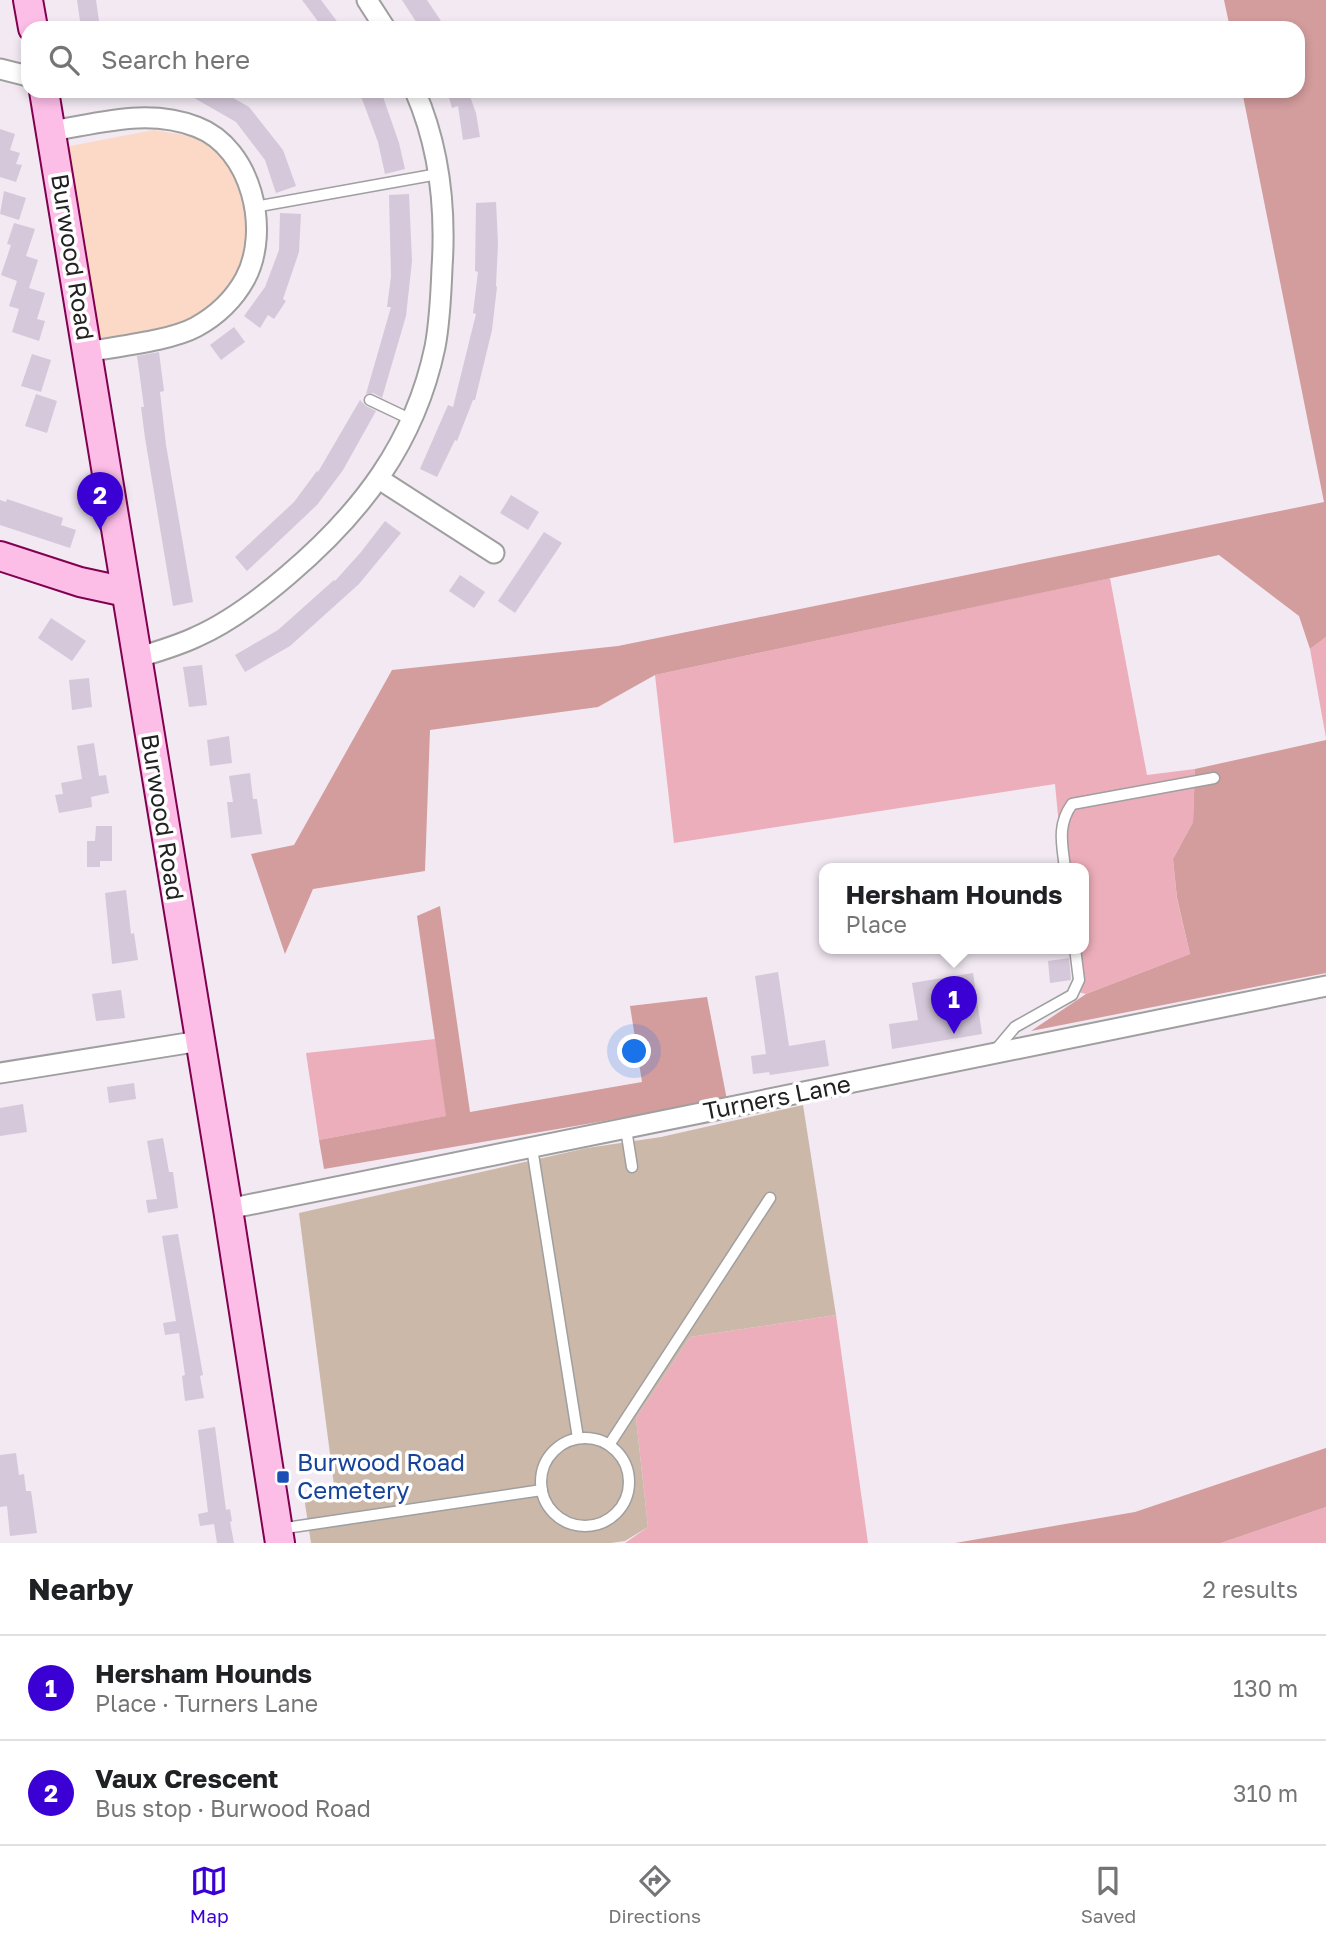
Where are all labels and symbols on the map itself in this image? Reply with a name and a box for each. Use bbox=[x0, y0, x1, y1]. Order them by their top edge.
street label: Burwood Road bbox=[46, 172, 101, 342]
pin: 2 bbox=[77, 472, 123, 530]
street label: Burwood Road bbox=[136, 732, 191, 902]
pin: 1 bbox=[931, 976, 977, 1034]
your location bbox=[617, 1034, 651, 1068]
street label: Turners Lane bbox=[701, 1068, 853, 1125]
place label: Burwood Road Cemetery bbox=[297, 1447, 465, 1504]
marker: Burwood Road Cemetery bbox=[275, 1469, 291, 1485]

